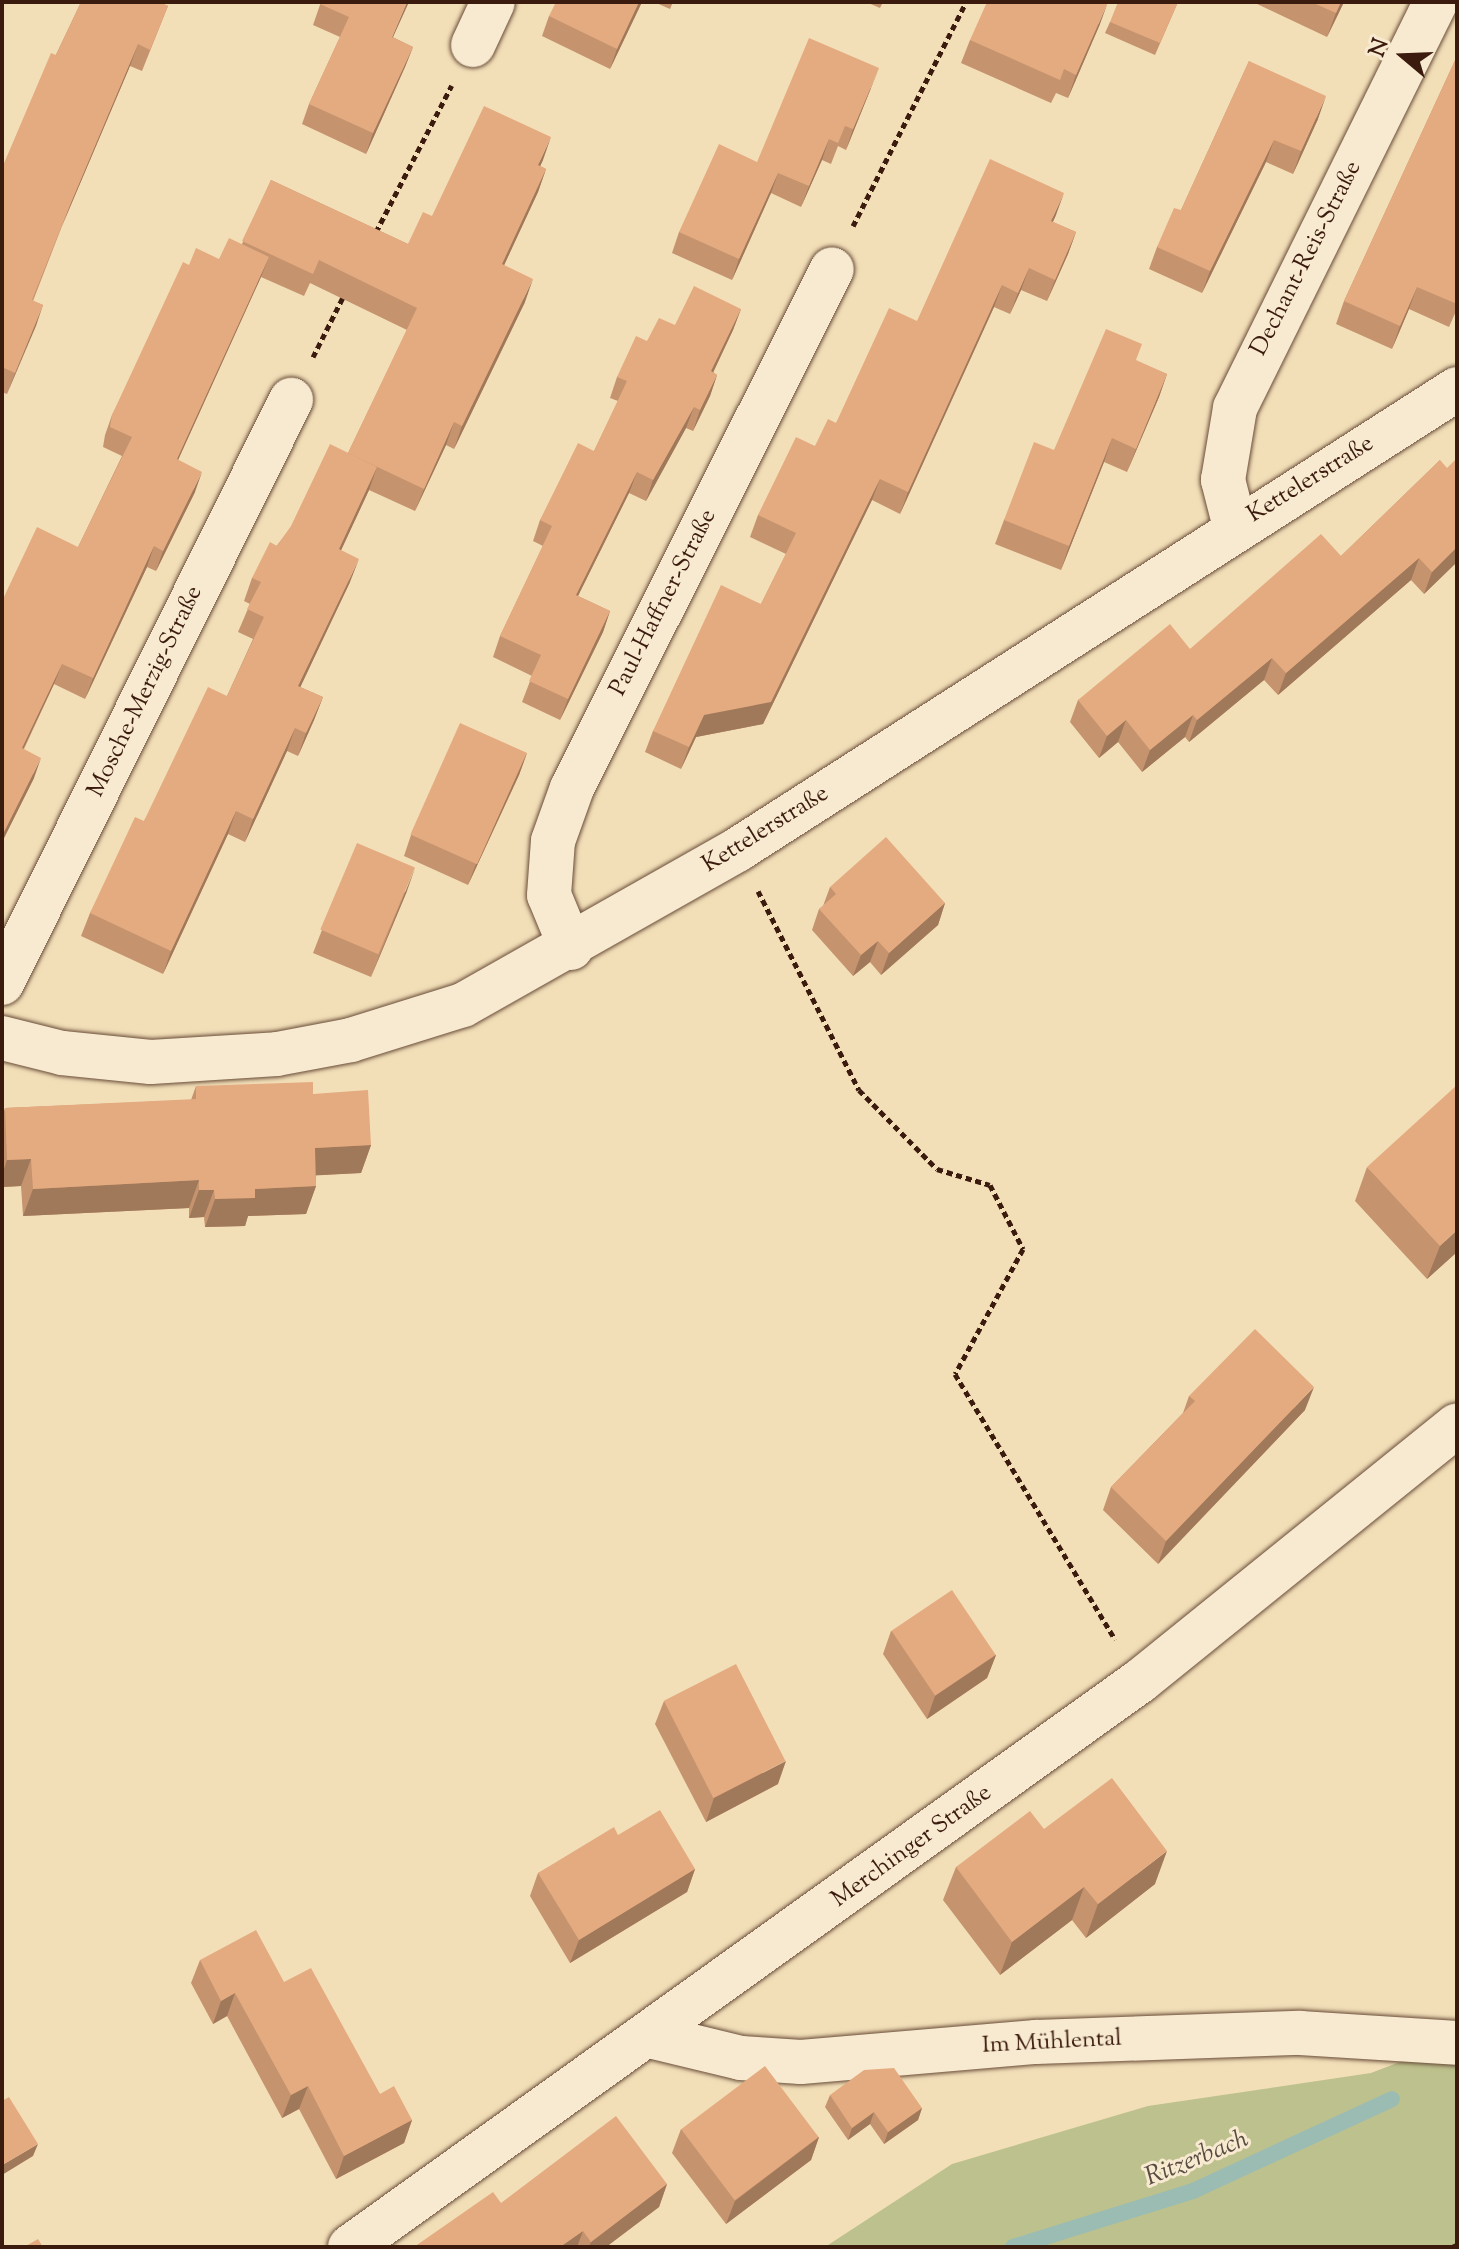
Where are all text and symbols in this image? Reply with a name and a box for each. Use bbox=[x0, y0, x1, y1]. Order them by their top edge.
north arrow bbox=[1363, 16, 1443, 96]
text: N bbox=[1362, 35, 1398, 62]
street label: Dechant-Reis-Straße bbox=[1245, 157, 1369, 361]
street label: Kettelerstraße bbox=[1243, 430, 1379, 530]
street label: Paul-Haffner-Straße bbox=[604, 505, 724, 701]
street label: Mosche-Merzig-Straße bbox=[82, 582, 210, 802]
street label: Kettelerstraße bbox=[698, 780, 834, 880]
street label: Merchinger Straße bbox=[826, 1779, 998, 1915]
street label: Im Mühlental bbox=[981, 2025, 1123, 2061]
water label: Ritzerbach bbox=[1141, 2124, 1253, 2194]

